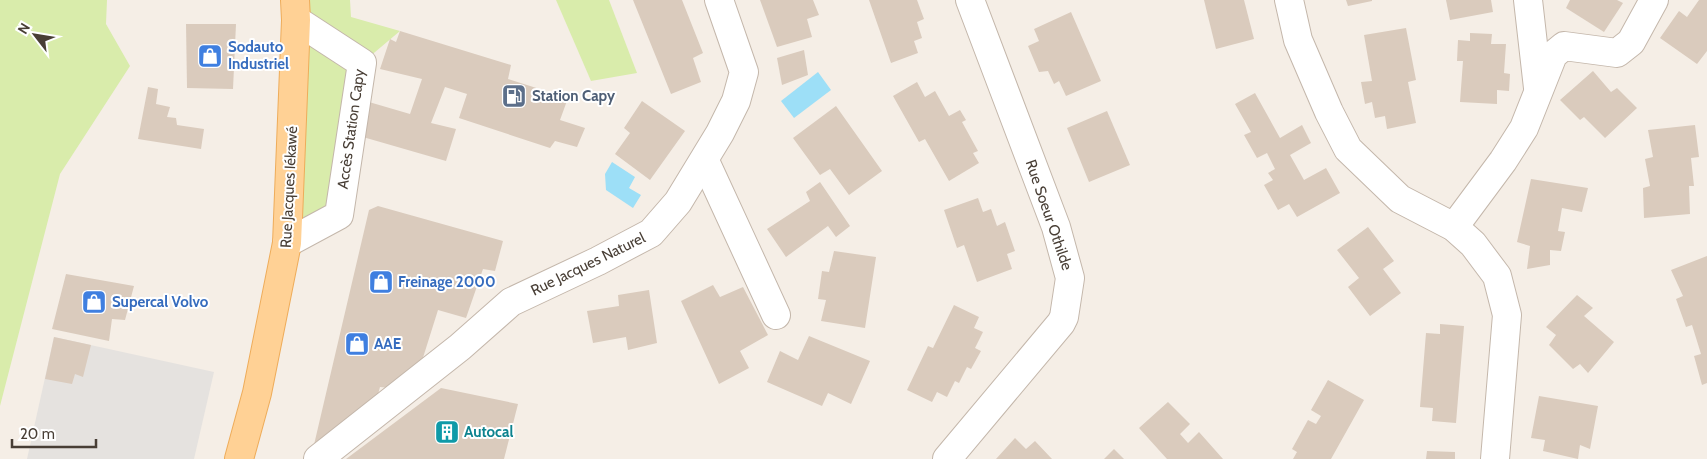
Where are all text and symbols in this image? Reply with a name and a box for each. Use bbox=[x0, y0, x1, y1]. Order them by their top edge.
north arrow bbox=[10, 10, 60, 60]
text: N bbox=[14, 19, 34, 37]
place label: Sodauto Industriel bbox=[228, 38, 289, 73]
shop icon: Sodauto Industriel bbox=[197, 43, 223, 69]
street label: Accès Station Capy bbox=[334, 67, 368, 190]
fuel station icon: Station Capy bbox=[501, 83, 527, 109]
place label: Station Capy bbox=[532, 87, 616, 105]
street label: Rue Jacques Iékawé bbox=[277, 125, 301, 249]
street label: Rue Soeur Othilde bbox=[1022, 157, 1076, 273]
street label: Rue Jacques Naturel bbox=[528, 228, 649, 299]
shop icon: Freinage 2000 bbox=[368, 269, 394, 295]
place label: Freinage 2000 bbox=[398, 273, 495, 291]
shop icon: Supercal Volvo bbox=[81, 289, 107, 315]
place label: Supercal Volvo bbox=[112, 293, 209, 311]
shop icon: AAE bbox=[344, 331, 370, 357]
place label: AAE bbox=[374, 335, 402, 353]
scale bar bbox=[12, 416, 96, 448]
building icon: Autocal bbox=[434, 419, 460, 445]
place label: Autocal bbox=[464, 423, 513, 441]
text: 20 m bbox=[20, 425, 55, 443]

